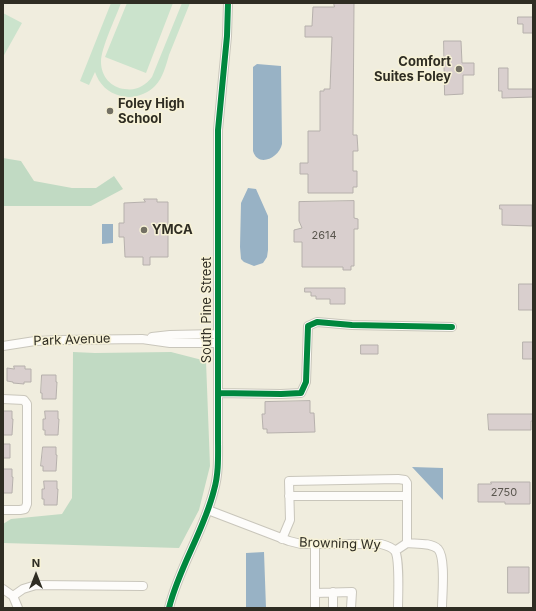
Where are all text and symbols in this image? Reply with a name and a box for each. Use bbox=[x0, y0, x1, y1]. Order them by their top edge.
place label: Comfort Suites Foley bbox=[374, 54, 451, 85]
marker: Comfort Suites Foley bbox=[454, 64, 464, 74]
place label: Foley High School bbox=[118, 96, 185, 127]
marker: Foley High School bbox=[105, 106, 115, 116]
place label: YMCA bbox=[152, 222, 193, 238]
marker: YMCA bbox=[139, 225, 149, 235]
house number: 2614 bbox=[311, 229, 337, 243]
street label: South Pine Street bbox=[199, 257, 215, 363]
street label: Park Avenue bbox=[33, 331, 111, 349]
house number: 2750 bbox=[491, 486, 517, 500]
street label: Browning Wy bbox=[299, 535, 381, 553]
north arrow bbox=[16, 555, 56, 595]
text: N bbox=[32, 556, 40, 570]

